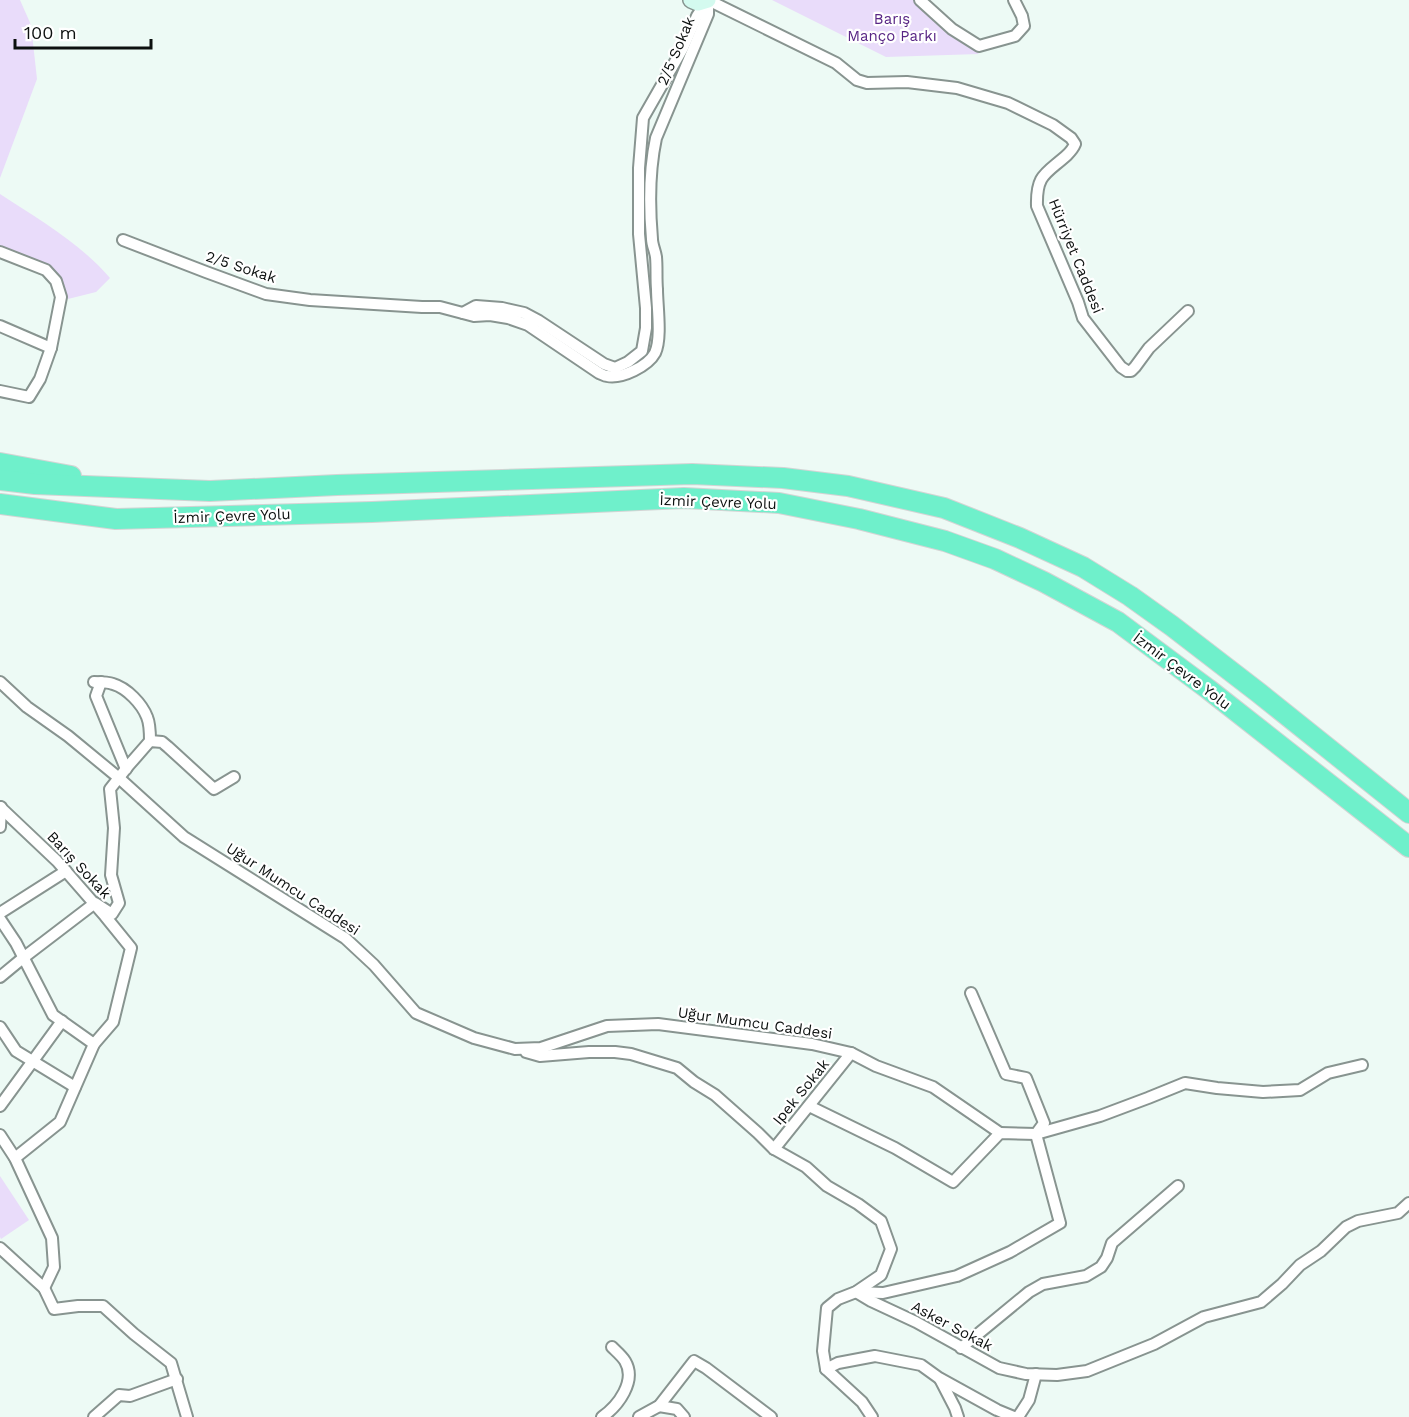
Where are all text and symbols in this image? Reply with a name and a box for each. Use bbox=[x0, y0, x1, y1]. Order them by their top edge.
park label: Barış Manço Parkı bbox=[847, 10, 937, 45]
scale bar bbox=[15, 12, 152, 50]
street label: 2/5 Sokak bbox=[653, 13, 699, 88]
text: 100 m bbox=[24, 22, 77, 43]
street label: Hürriyet Caddesi bbox=[1045, 196, 1107, 316]
street label: 2/5 Sokak bbox=[203, 247, 279, 287]
street label: İzmir Çevre Yolu bbox=[659, 491, 777, 513]
street label: İzmir Çevre Yolu bbox=[173, 505, 291, 527]
street label: İzmir Çevre Yolu bbox=[1130, 628, 1234, 714]
street label: Barış Sokak bbox=[43, 828, 115, 903]
street label: Uğur Mumcu Caddesi bbox=[223, 839, 363, 939]
street label: Uğur Mumcu Caddesi bbox=[677, 1003, 833, 1043]
street label: Ipek Sokak bbox=[769, 1055, 833, 1129]
street label: Asker Sokak bbox=[908, 1297, 996, 1355]

